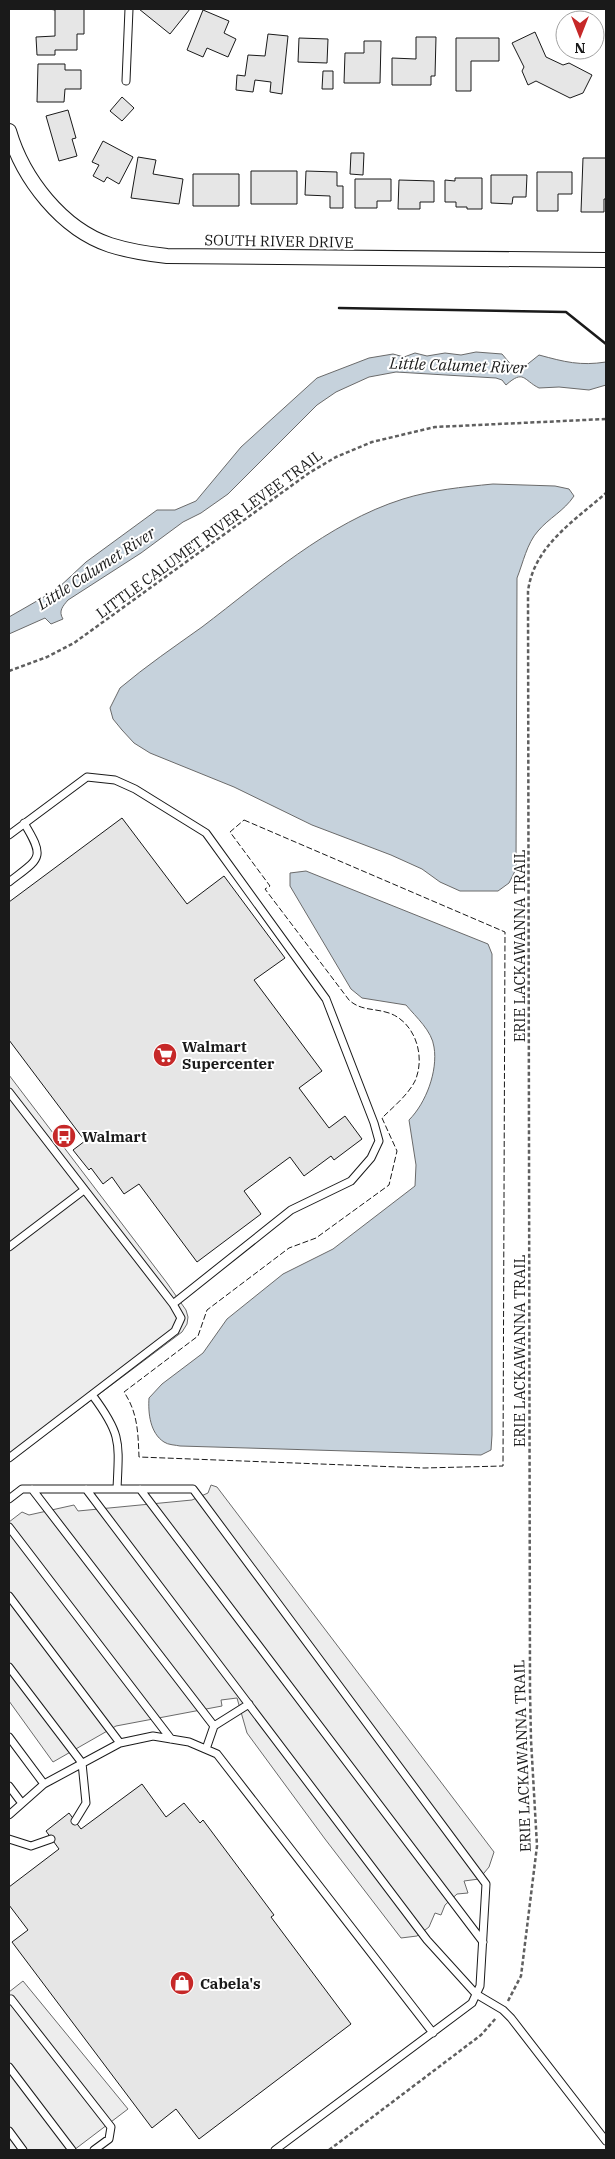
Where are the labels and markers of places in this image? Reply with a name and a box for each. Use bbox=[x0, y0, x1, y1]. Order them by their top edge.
place label: Walmart Supercenter bbox=[182, 1037, 275, 1073]
supermarket icon: Walmart Supercenter bbox=[152, 1042, 178, 1068]
bus stop icon: Walmart bbox=[51, 1123, 77, 1149]
place label: Walmart bbox=[82, 1127, 147, 1146]
shop icon: Cabela's bbox=[169, 1970, 195, 1996]
place label: Cabela's bbox=[200, 1974, 261, 1993]

